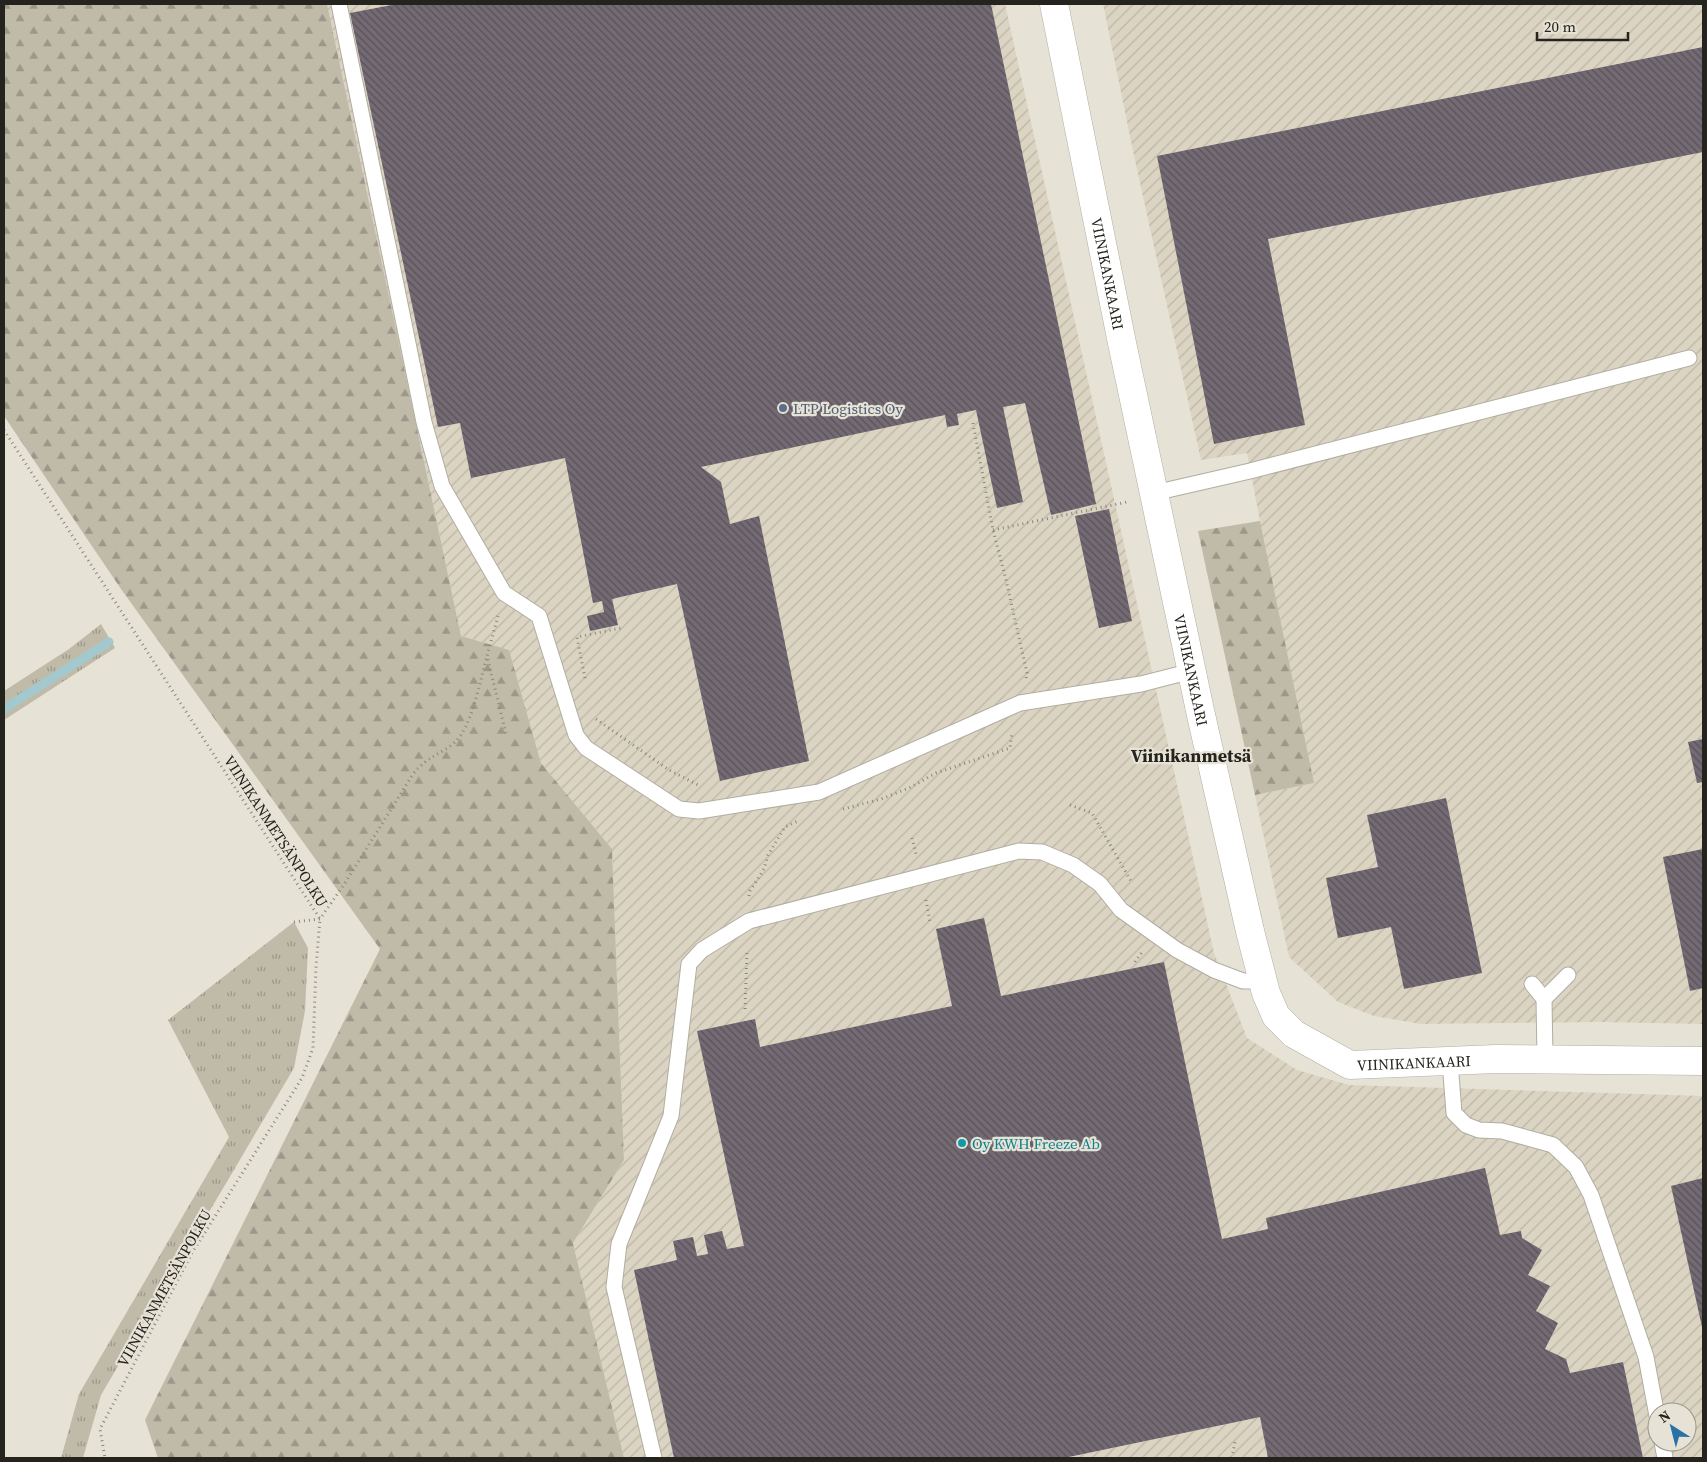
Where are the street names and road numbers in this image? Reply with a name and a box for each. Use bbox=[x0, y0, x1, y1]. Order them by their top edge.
street label: VIINIKANKAARI bbox=[1087, 216, 1130, 332]
street label: VIINIKANKAARI bbox=[1169, 612, 1214, 728]
street label: VIINIKANMETSÄNPOLKU bbox=[219, 751, 333, 911]
street label: VIINIKANKAARI bbox=[1356, 1050, 1471, 1075]
street label: VIINIKANMETSÄNPOLKU bbox=[112, 1205, 216, 1370]

